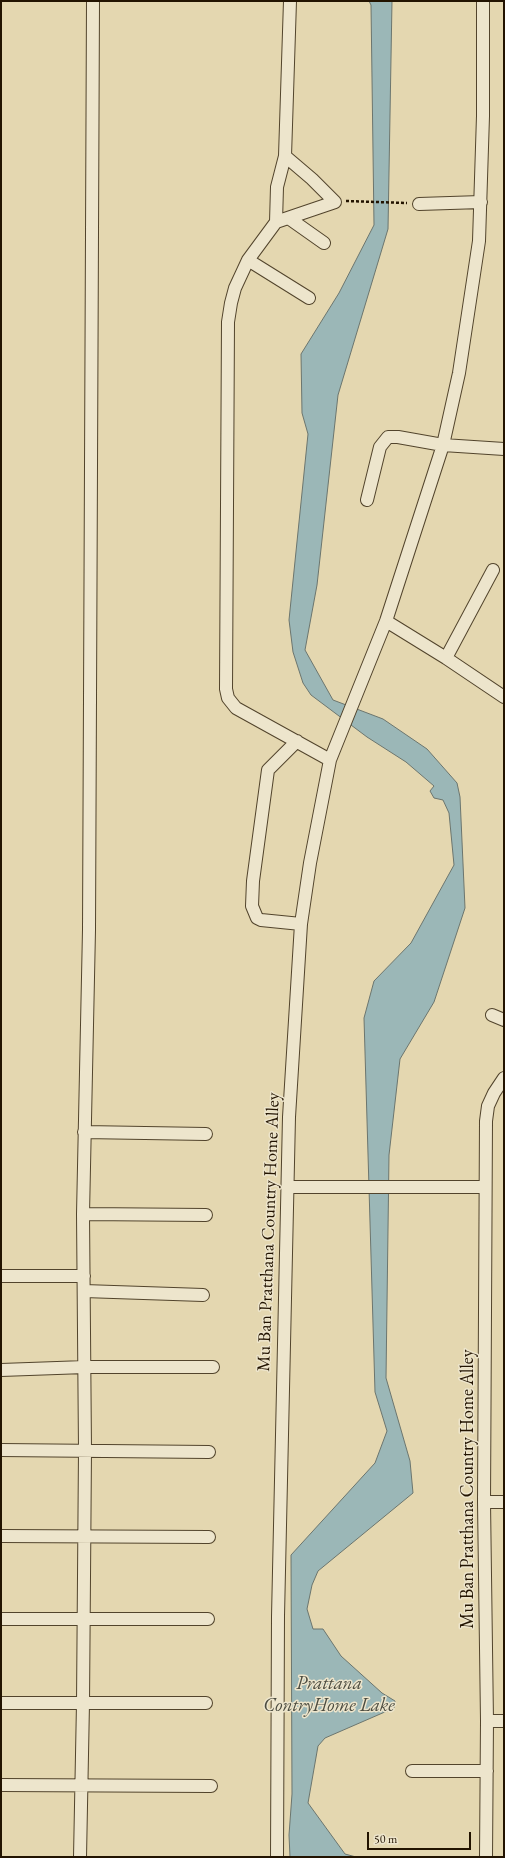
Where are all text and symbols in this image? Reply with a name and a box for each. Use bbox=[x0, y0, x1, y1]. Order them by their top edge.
street label: Mu Ban Pratthana Country Home Alley bbox=[253, 1092, 285, 1372]
street label: Mu Ban Pratthana Country Home Alley bbox=[457, 1349, 479, 1629]
water label: Prattana ContryHome Lake bbox=[263, 1673, 395, 1717]
scale bar bbox=[369, 1824, 473, 1850]
text: 50 m bbox=[374, 1831, 397, 1847]

